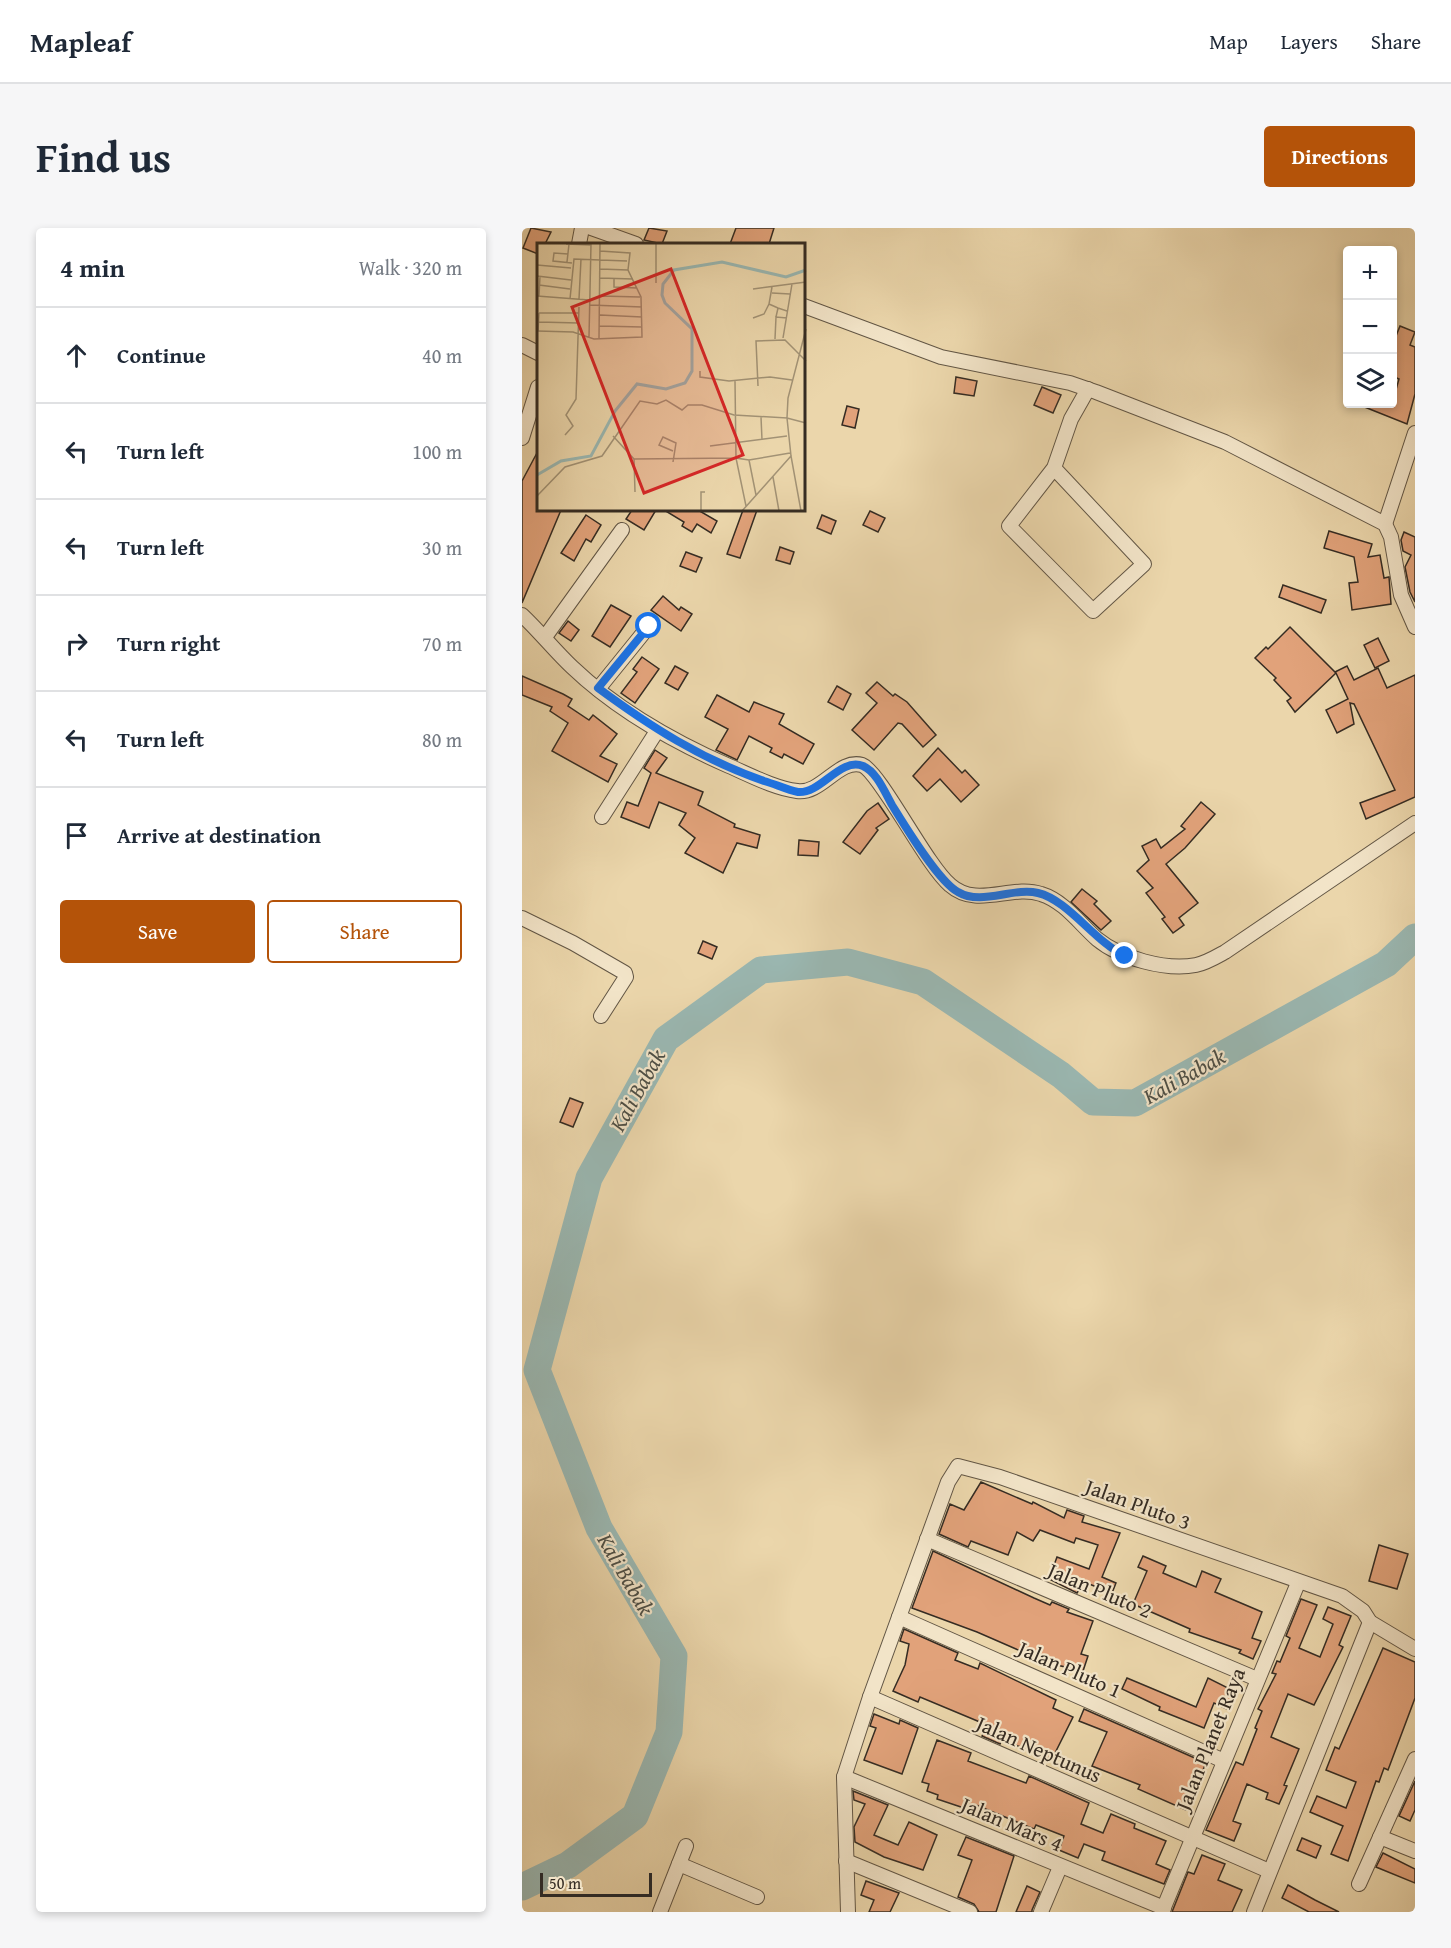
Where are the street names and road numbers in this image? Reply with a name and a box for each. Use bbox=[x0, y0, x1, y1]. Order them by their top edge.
street label: Jalan Pluto 3 bbox=[1078, 1470, 1195, 1537]
street label: Jalan Pluto 2 bbox=[1040, 1553, 1157, 1626]
street label: Jalan Pluto 1 bbox=[1011, 1631, 1127, 1706]
street label: Jalan Planet Raya bbox=[1166, 1663, 1253, 1818]
street label: Jalan Neptunus bbox=[969, 1706, 1106, 1790]
street label: Jalan Mars 4 bbox=[954, 1788, 1068, 1859]

